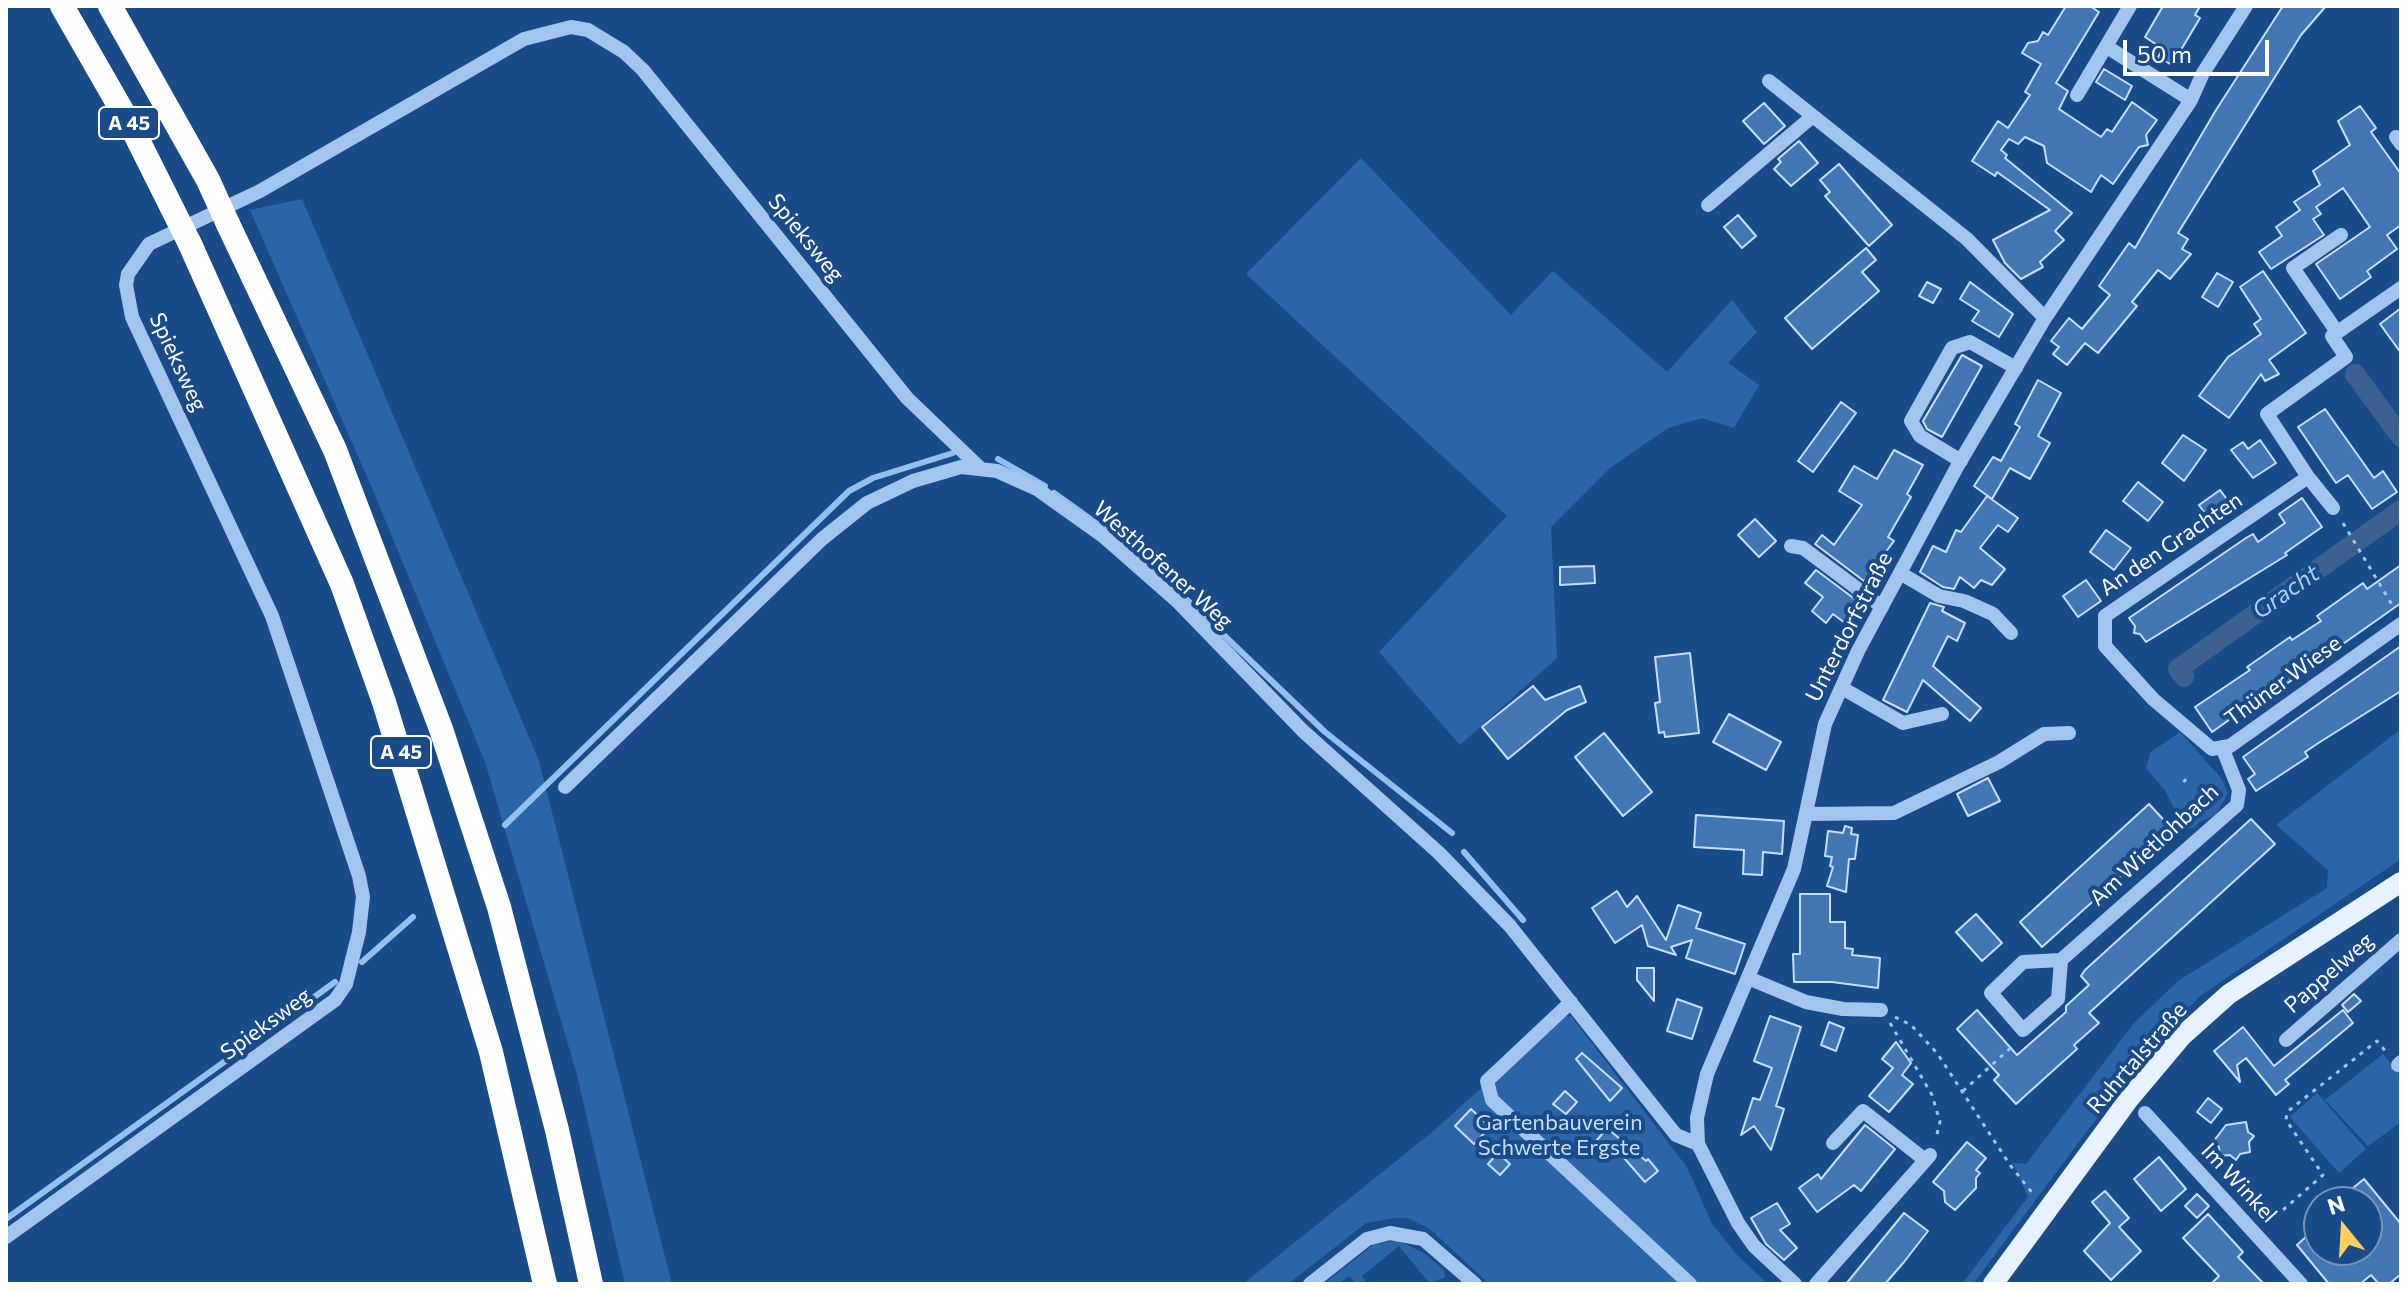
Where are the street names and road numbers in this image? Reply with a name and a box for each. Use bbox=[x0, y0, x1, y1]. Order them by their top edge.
road number: A 45 bbox=[99, 107, 159, 139]
street label: Spieksweg bbox=[763, 189, 849, 287]
street label: Spieksweg bbox=[144, 309, 212, 415]
street label: An den Grachten bbox=[2095, 487, 2247, 601]
street label: Westhofener Weg bbox=[1088, 495, 1238, 635]
street label: Unterdorfstraße bbox=[1800, 548, 1898, 706]
street label: Thüner Wiese bbox=[2220, 630, 2346, 732]
road number: A 45 bbox=[371, 736, 431, 768]
street label: Am Wietlohbach bbox=[2084, 779, 2224, 911]
street label: Pappelweg bbox=[2279, 927, 2379, 1019]
street label: Spieksweg bbox=[216, 982, 316, 1066]
street label: Ruhrtalstraße bbox=[2082, 997, 2192, 1119]
street label: Im Winkel bbox=[2196, 1138, 2282, 1228]

